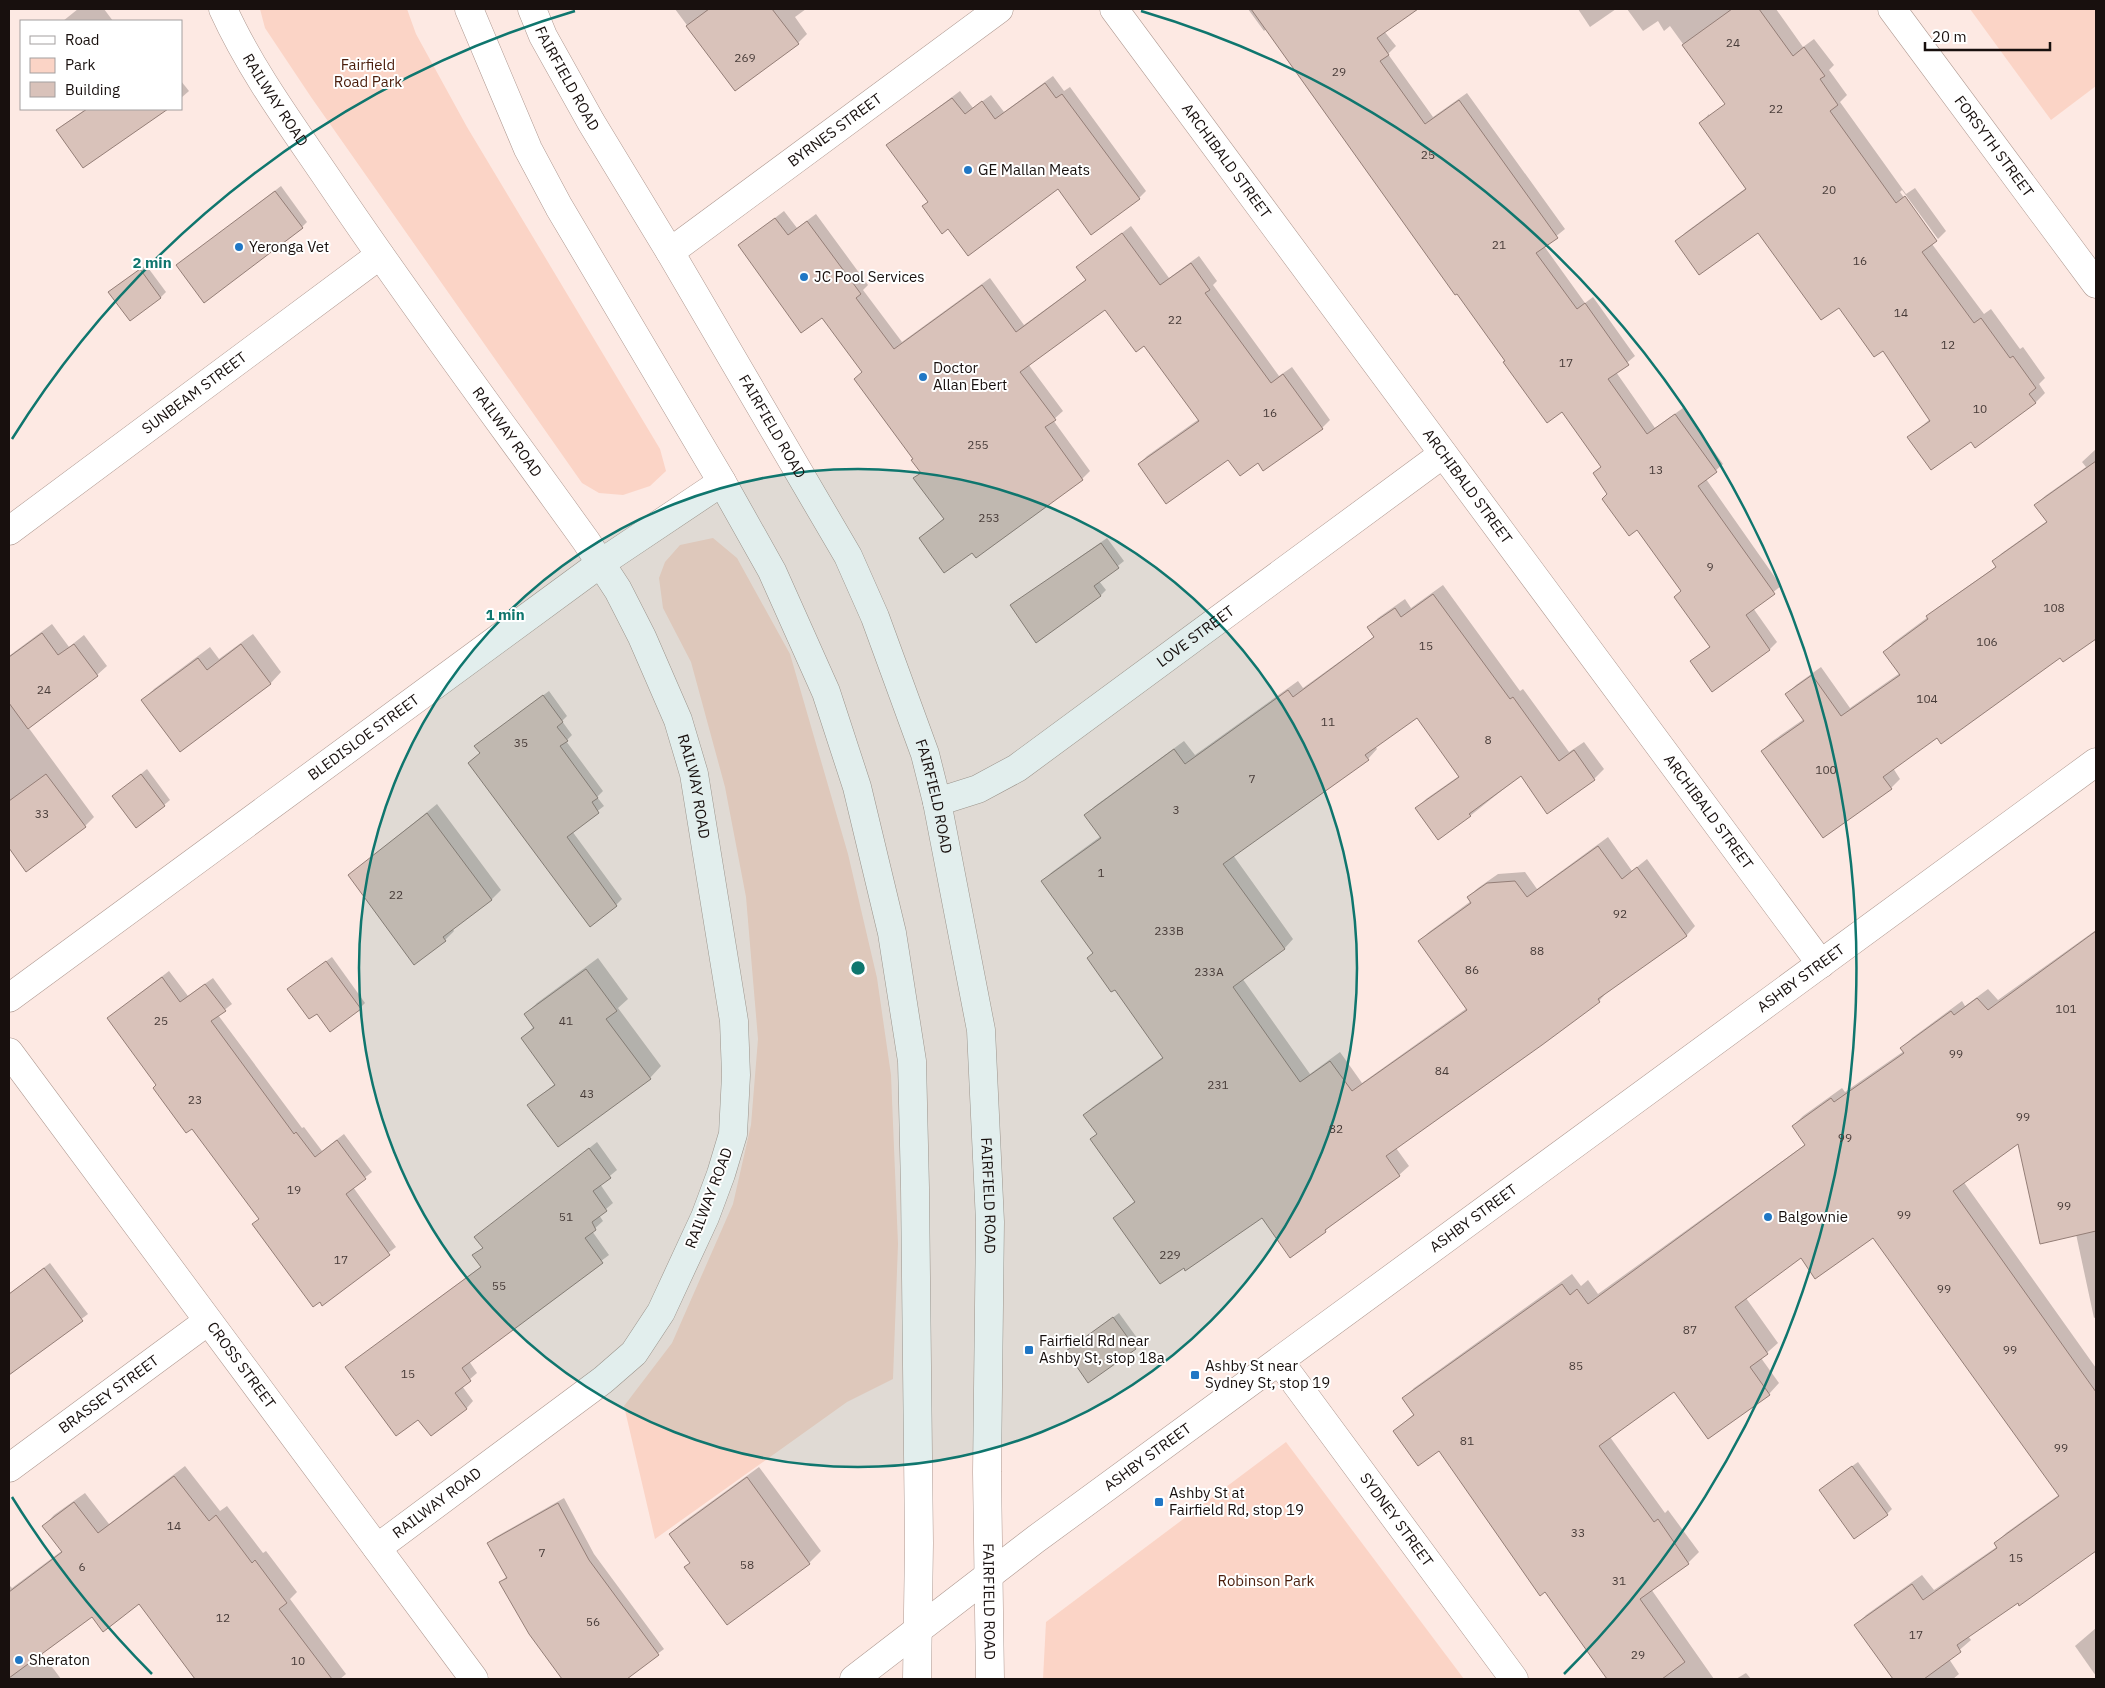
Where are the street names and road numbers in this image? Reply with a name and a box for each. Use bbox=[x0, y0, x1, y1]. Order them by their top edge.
street label: FAIRFIELD ROAD bbox=[531, 23, 604, 134]
street label: RAILWAY ROAD bbox=[239, 50, 313, 150]
street label: BYRNES STREET bbox=[784, 89, 886, 171]
street label: FORSYTH STREET bbox=[1950, 92, 2038, 201]
street label: ARCHIBALD STREET bbox=[1178, 99, 1276, 222]
street label: SUNBEAM STREET bbox=[138, 347, 251, 438]
street label: FAIRFIELD ROAD bbox=[735, 371, 810, 481]
street label: RAILWAY ROAD bbox=[468, 383, 546, 480]
street label: ARCHIBALD STREET bbox=[1419, 425, 1517, 548]
street label: LOVE STREET bbox=[1153, 601, 1238, 671]
street label: BLEDISLOE STREET bbox=[304, 690, 423, 784]
street label: RAILWAY ROAD bbox=[674, 732, 714, 840]
street label: FAIRFIELD ROAD bbox=[911, 736, 957, 855]
street label: ARCHIBALD STREET bbox=[1660, 750, 1758, 873]
street label: ASHBY STREET bbox=[1753, 939, 1848, 1016]
street label: FAIRFIELD ROAD bbox=[977, 1137, 1000, 1254]
street label: RAILWAY ROAD bbox=[681, 1145, 736, 1251]
street label: ASHBY STREET bbox=[1426, 1179, 1521, 1256]
street label: CROSS STREET bbox=[203, 1318, 280, 1412]
street label: BRASSEY STREET bbox=[55, 1350, 163, 1437]
street label: ASHBY STREET bbox=[1100, 1418, 1195, 1495]
street label: RAILWAY ROAD bbox=[388, 1463, 485, 1542]
street label: SYDNEY STREET bbox=[1356, 1469, 1438, 1570]
street label: FAIRFIELD ROAD bbox=[979, 1543, 1000, 1660]

